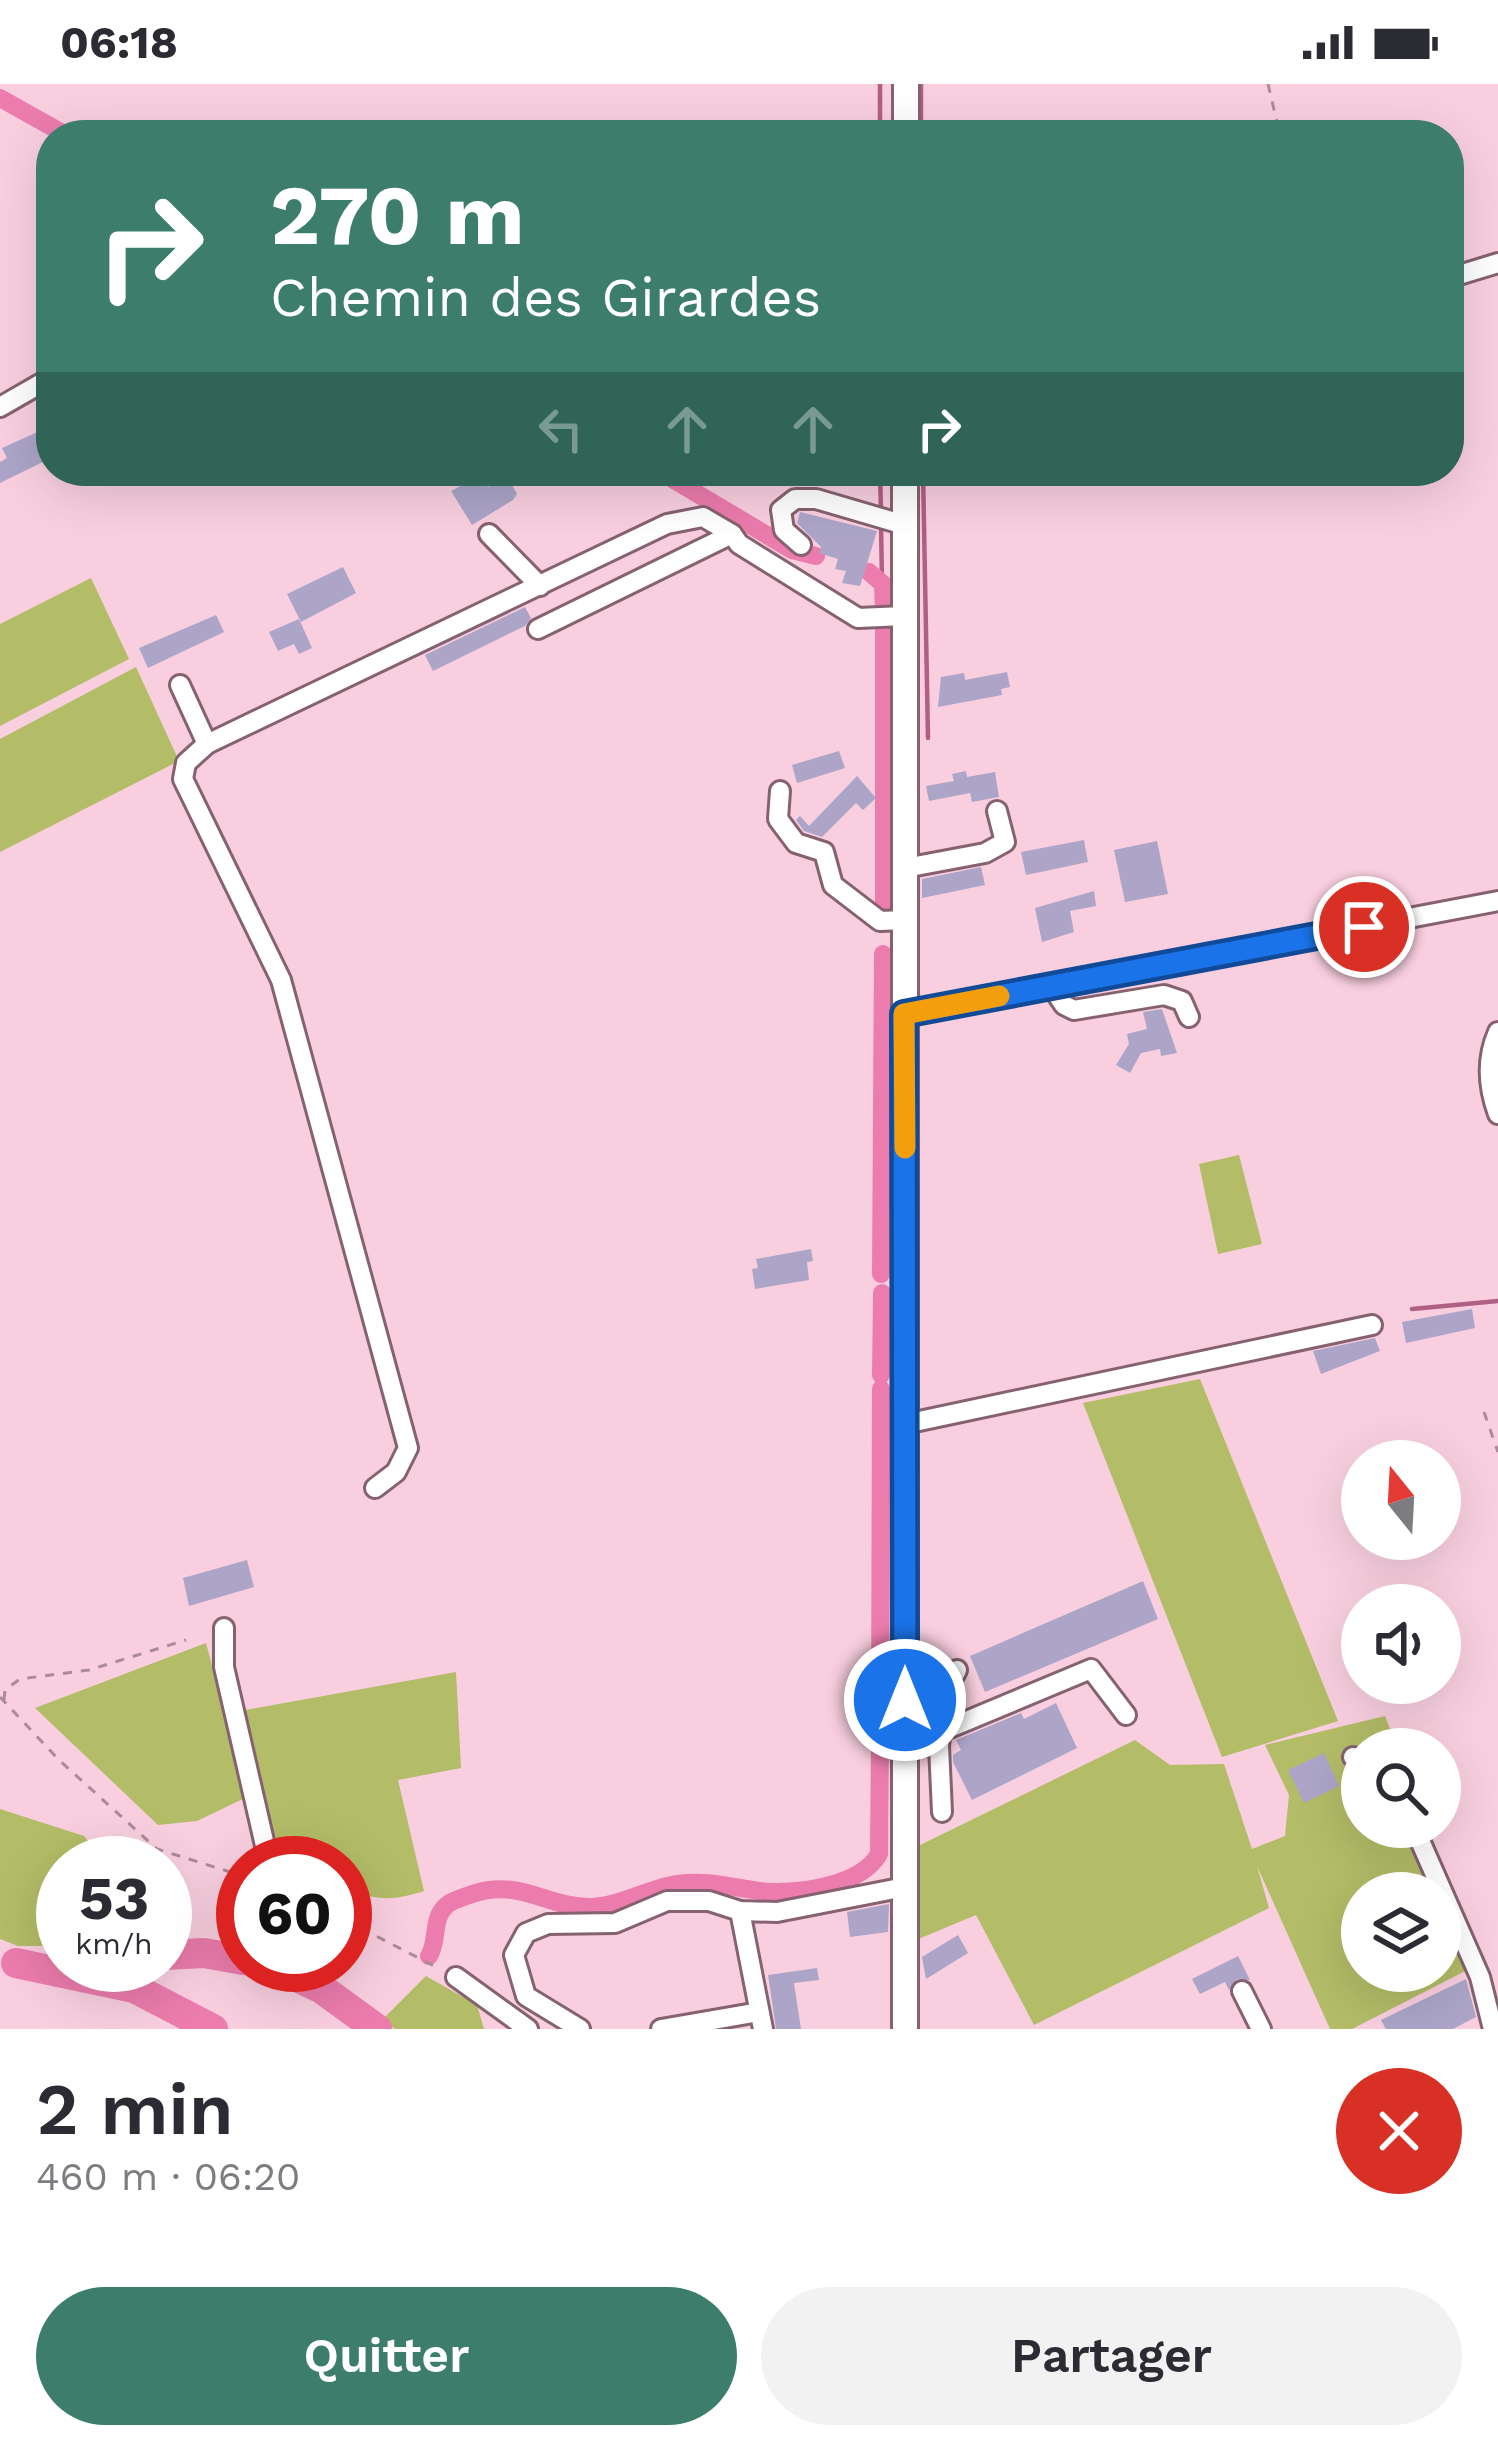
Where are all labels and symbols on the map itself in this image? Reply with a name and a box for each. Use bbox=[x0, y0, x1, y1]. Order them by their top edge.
pin bbox=[1313, 876, 1415, 978]
north arrow bbox=[1341, 1440, 1461, 1560]
position arrow bbox=[842, 1637, 968, 1763]
speed limit sign: 60 bbox=[216, 1836, 372, 1992]

